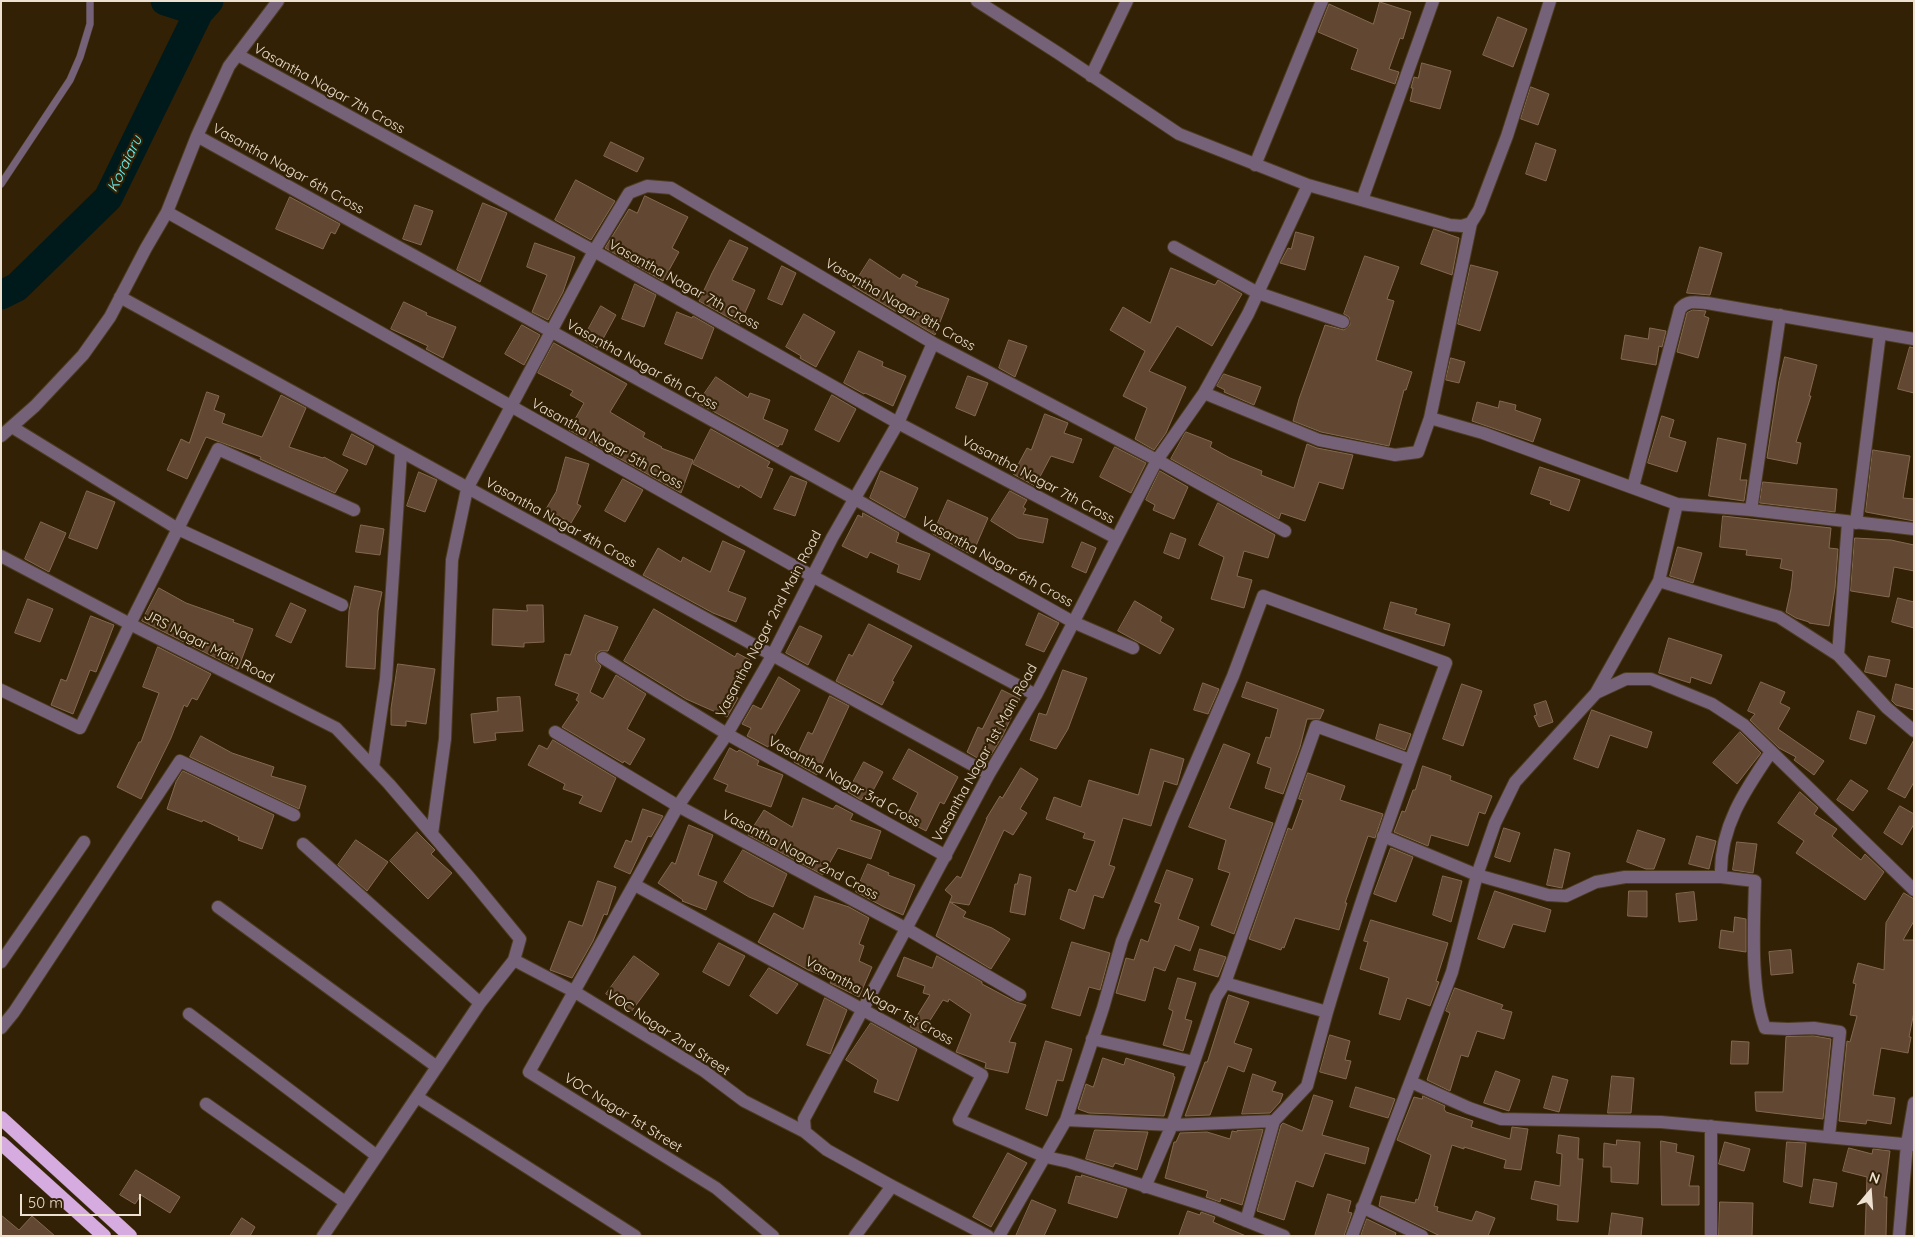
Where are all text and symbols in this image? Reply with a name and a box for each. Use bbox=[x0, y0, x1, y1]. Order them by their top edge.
street label: Vasantha Nagar 7th Cross bbox=[250, 40, 408, 138]
street label: Vasantha Nagar 6th Cross bbox=[209, 120, 367, 218]
water label: Koraiaru bbox=[104, 133, 146, 195]
street label: Vasantha Nagar 7th Cross bbox=[605, 236, 763, 334]
street label: Vasantha Nagar 8th Cross bbox=[822, 255, 978, 355]
street label: Vasantha Nagar 6th Cross bbox=[563, 316, 721, 414]
street label: Vasantha Nagar 5th Cross bbox=[528, 395, 686, 493]
street label: Vasantha Nagar 7th Cross bbox=[959, 433, 1117, 527]
street label: Vasantha Nagar 4th Cross bbox=[482, 474, 640, 572]
street label: Vasantha Nagar 6th Cross bbox=[918, 513, 1076, 611]
street label: Vasantha Nagar 2nd Main Road bbox=[713, 528, 825, 720]
street label: JRS Nagar Main Road bbox=[141, 607, 277, 687]
street label: Vasantha Nagar 1st Main Road bbox=[929, 661, 1041, 845]
street label: Vasantha Nagar 3rd Cross bbox=[765, 733, 923, 831]
street label: Vasantha Nagar 2nd Cross bbox=[719, 807, 881, 903]
street label: Vasantha Nagar 1st Cross bbox=[802, 953, 956, 1049]
street label: VOC Nagar 2nd Street bbox=[603, 987, 733, 1079]
street label: VOC Nagar 1st Street bbox=[561, 1070, 685, 1156]
north arrow bbox=[1845, 1167, 1895, 1217]
text: N bbox=[1867, 1168, 1882, 1188]
scale bar bbox=[22, 1184, 144, 1216]
text: 50 m bbox=[28, 1193, 63, 1212]

